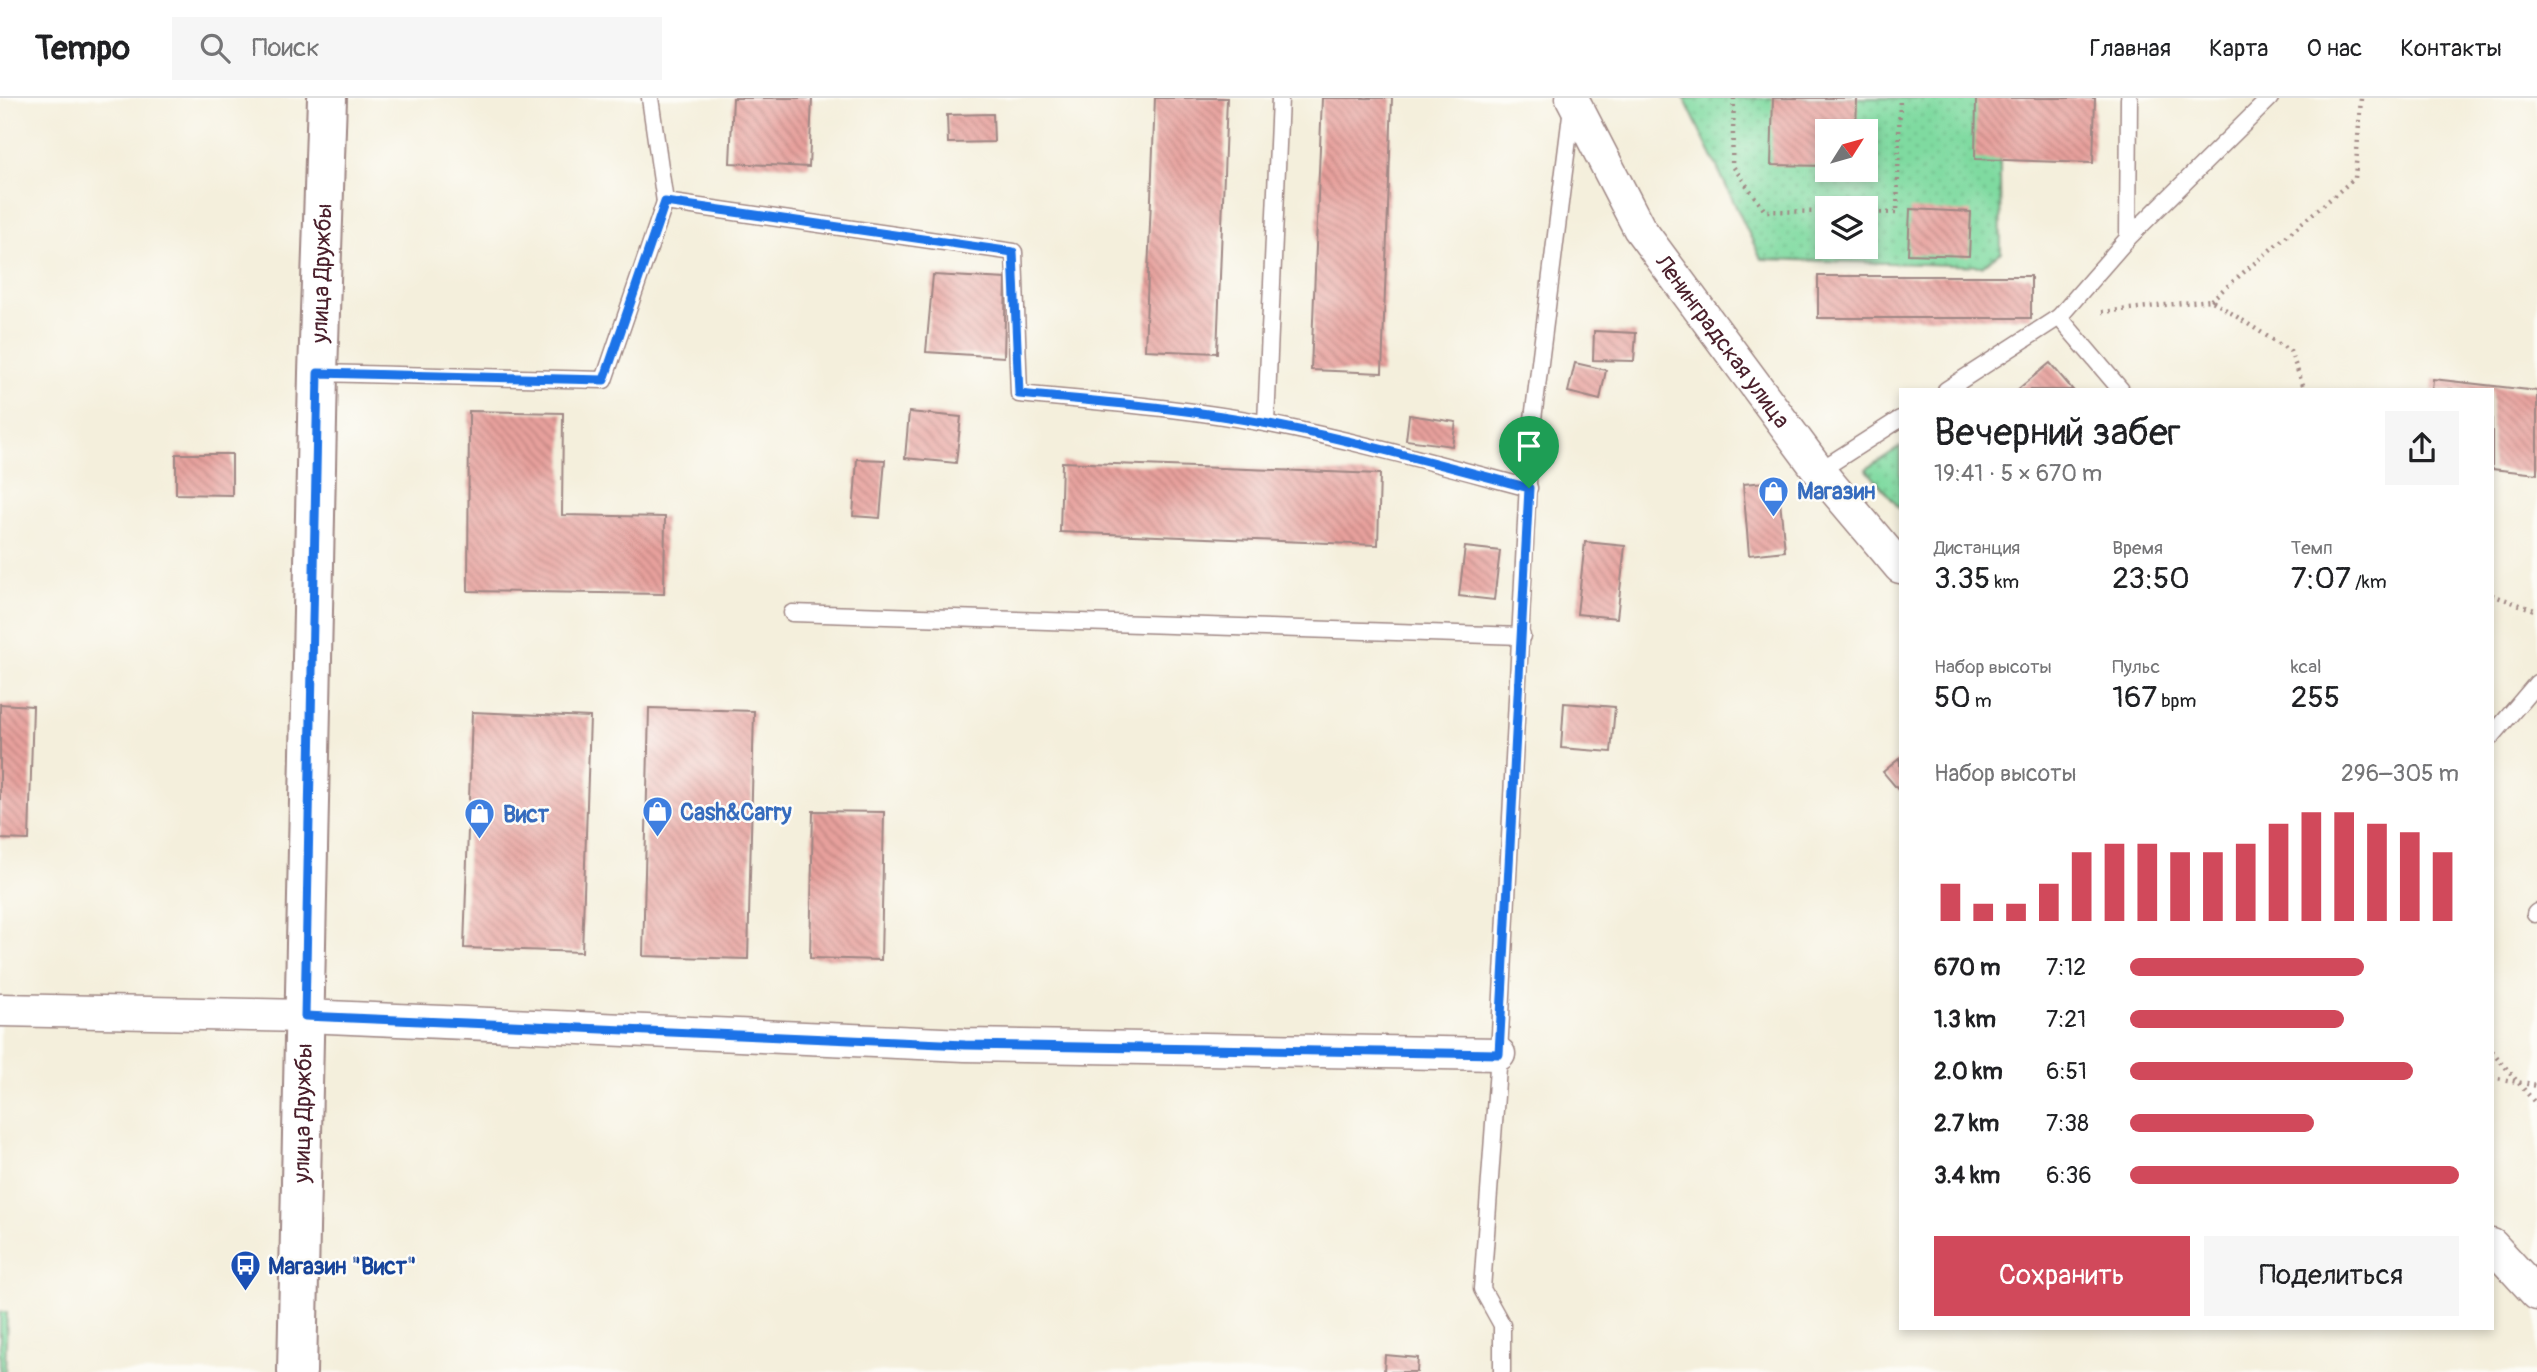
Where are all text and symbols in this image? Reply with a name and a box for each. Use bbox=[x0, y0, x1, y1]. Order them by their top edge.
search box bbox=[172, 17, 662, 80]
text: Tempo bbox=[35, 28, 130, 69]
icon: search bbox=[196, 29, 234, 67]
text: Поиск bbox=[252, 32, 320, 64]
text: Главная bbox=[2090, 34, 2171, 63]
text: Карта bbox=[2209, 34, 2269, 63]
text: О нас bbox=[2307, 34, 2362, 63]
text: Контакты bbox=[2400, 34, 2502, 63]
north arrow bbox=[1815, 119, 1878, 182]
map controls bbox=[1815, 119, 1878, 259]
button: layers bbox=[1815, 196, 1878, 259]
street label: улица Дружбы bbox=[304, 203, 338, 344]
street label: Ленинградская улица bbox=[1648, 248, 1797, 434]
text: Вечерний забег bbox=[1934, 409, 2181, 457]
button: share bbox=[2385, 411, 2459, 485]
pin bbox=[1499, 416, 1559, 488]
icon: arrive bbox=[1510, 427, 1548, 465]
text: 19:41 · 5 × 670 m bbox=[1934, 459, 2102, 488]
shop icon: Магазин bbox=[1757, 474, 1791, 518]
place label: Магазин bbox=[1797, 477, 1876, 506]
text: Дистанция bbox=[1934, 536, 2020, 560]
text: Время bbox=[2112, 536, 2163, 560]
text: Темп bbox=[2291, 536, 2333, 560]
text: 3.35 bbox=[1934, 560, 1990, 597]
text: 23:50 bbox=[2112, 560, 2190, 597]
text: 7:07 bbox=[2291, 560, 2351, 597]
text: km bbox=[1990, 570, 2019, 594]
text: /km bbox=[2351, 570, 2387, 594]
text: Набор высоты bbox=[1934, 655, 2052, 679]
text: Пульс bbox=[2112, 655, 2160, 679]
text: kcal bbox=[2291, 655, 2322, 679]
text: 50 bbox=[1934, 679, 1971, 716]
text: 167 bbox=[2112, 679, 2157, 716]
text: 255 bbox=[2291, 679, 2340, 716]
text: m bbox=[1971, 689, 1992, 713]
text: bpm bbox=[2157, 689, 2196, 713]
text: Набор высоты bbox=[1934, 759, 2076, 788]
text: 296–305 m bbox=[2341, 759, 2459, 788]
shop icon: Cash&Carry bbox=[640, 795, 674, 839]
shop icon: Вист bbox=[463, 797, 497, 841]
place label: Cash&Carry bbox=[680, 798, 792, 827]
place label: Вист bbox=[503, 800, 549, 829]
text: 670 m bbox=[1934, 953, 2000, 982]
text: 7:12 bbox=[2046, 953, 2086, 982]
text: 1.3 km bbox=[1934, 1005, 1996, 1034]
text: 7:21 bbox=[2046, 1005, 2086, 1034]
street label: улица Дружбы bbox=[286, 1043, 318, 1184]
text: 2.0 km bbox=[1934, 1057, 2003, 1086]
text: 6:51 bbox=[2046, 1057, 2087, 1086]
text: 2.7 km bbox=[1934, 1109, 1999, 1138]
text: 7:38 bbox=[2046, 1109, 2089, 1138]
text: 3.4 km bbox=[1934, 1161, 2000, 1190]
text: 6:36 bbox=[2046, 1161, 2092, 1190]
button: Сохранить bbox=[1934, 1236, 2190, 1316]
button: Поделиться bbox=[2204, 1236, 2459, 1316]
bus stop icon: Магазин "Вист" bbox=[228, 1249, 262, 1293]
place label: Магазин "Вист" bbox=[268, 1252, 416, 1281]

